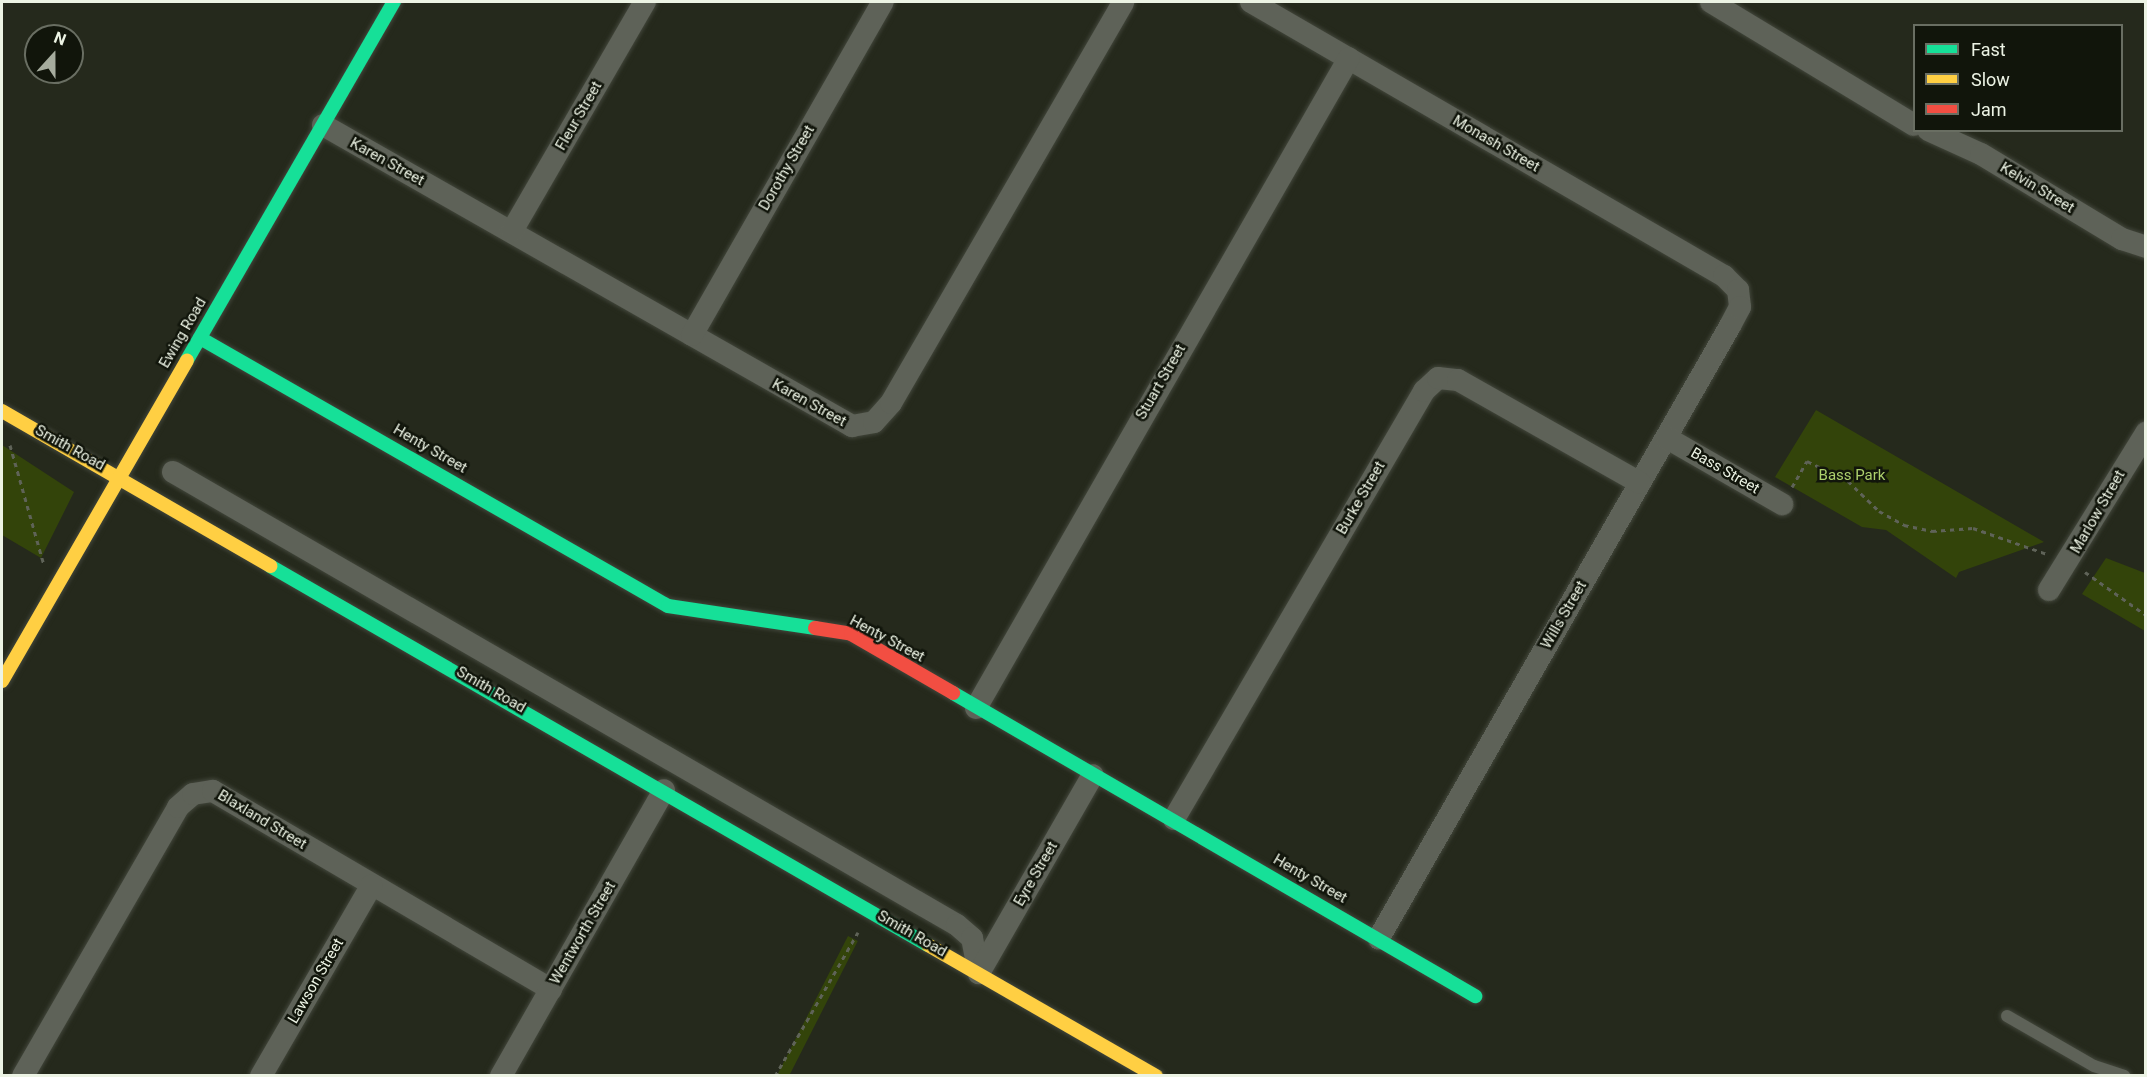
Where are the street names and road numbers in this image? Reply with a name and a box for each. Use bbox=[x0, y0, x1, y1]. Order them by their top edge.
street label: Fleur Street bbox=[552, 78, 606, 154]
street label: Monash Street bbox=[1449, 112, 1543, 176]
street label: Dorothy Street bbox=[755, 122, 819, 214]
street label: Karen Street bbox=[347, 134, 427, 190]
street label: Kelvin Street bbox=[1997, 159, 2077, 217]
street label: Ewing Road bbox=[156, 295, 210, 371]
street label: Stuart Street bbox=[1132, 341, 1190, 423]
street label: Karen Street bbox=[769, 375, 849, 431]
street label: Smith Road bbox=[32, 421, 108, 475]
street label: Henty Street bbox=[390, 421, 470, 477]
street label: Bass Street bbox=[1687, 444, 1763, 498]
street label: Burke Street bbox=[1333, 458, 1389, 538]
street label: Marlow Street bbox=[2067, 467, 2129, 557]
street label: Wills Street bbox=[1537, 578, 1591, 652]
street label: Henty Street bbox=[846, 612, 928, 666]
street label: Smith Road bbox=[453, 663, 529, 717]
street label: Blaxland Street bbox=[214, 786, 310, 854]
street label: Eyre Street bbox=[1010, 838, 1062, 910]
street label: Henty Street bbox=[1270, 851, 1350, 907]
street label: Wentworth Street bbox=[546, 878, 620, 988]
street label: Smith Road bbox=[874, 907, 950, 961]
street label: Lawson Street bbox=[284, 935, 348, 1027]

